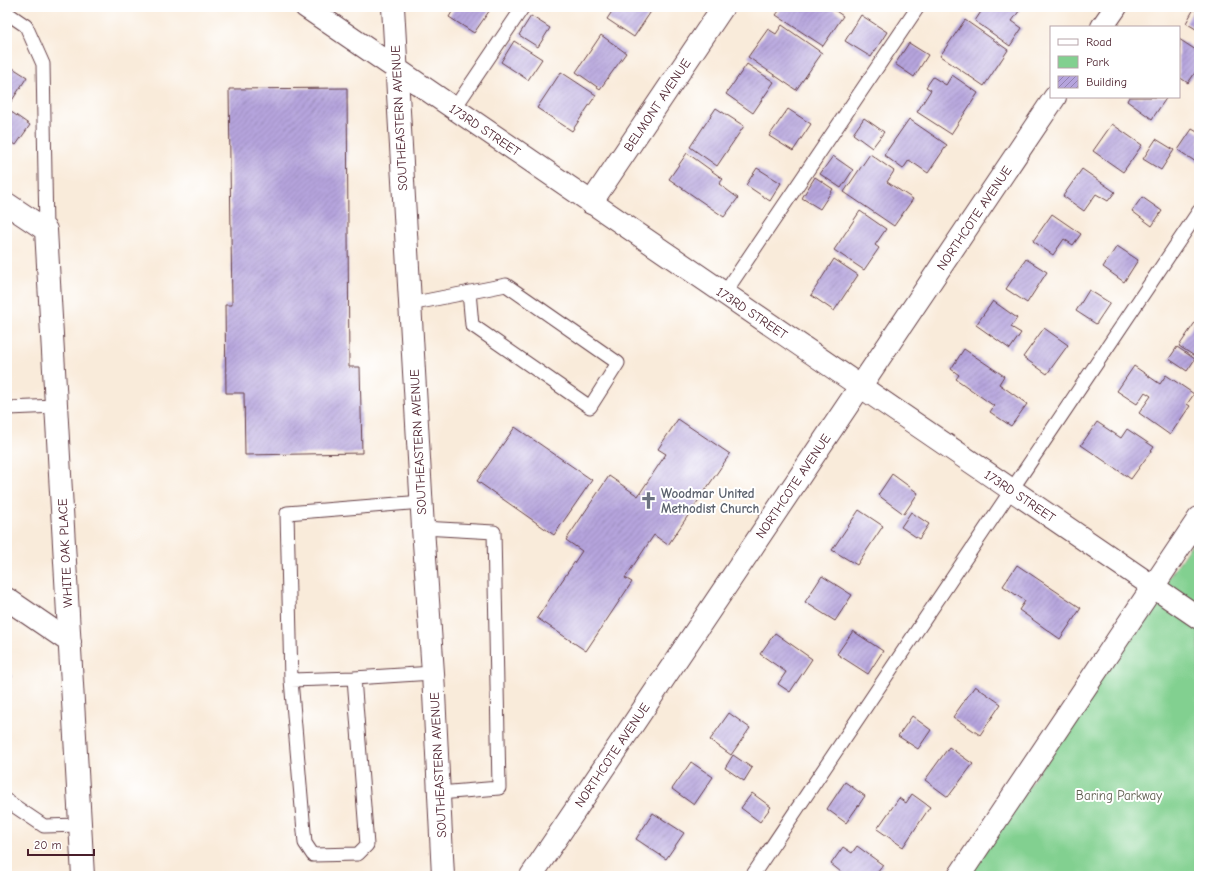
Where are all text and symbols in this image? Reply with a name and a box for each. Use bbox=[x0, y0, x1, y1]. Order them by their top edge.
legend bbox=[1050, 26, 1180, 98]
text: Road bbox=[1086, 35, 1112, 49]
street label: SOUTHEASTERN AVENUE bbox=[388, 45, 410, 191]
text: Park bbox=[1086, 55, 1109, 69]
street label: BELMONT AVENUE bbox=[620, 56, 694, 154]
text: Building bbox=[1086, 75, 1127, 89]
street label: 173RD STREET bbox=[447, 101, 523, 159]
street label: NORTHCOTE AVENUE bbox=[933, 163, 1015, 273]
street label: 173RD STREET bbox=[714, 284, 790, 342]
street label: SOUTHEASTERN AVENUE bbox=[407, 369, 429, 515]
street label: NORTHCOTE AVENUE bbox=[752, 431, 834, 541]
street label: 173RD STREET bbox=[982, 467, 1058, 525]
place label: Woodmar United Methodist Church bbox=[661, 486, 759, 516]
church icon: Woodmar United Methodist Church bbox=[638, 490, 658, 510]
street label: WHITE OAK PLACE bbox=[55, 498, 75, 608]
street label: SOUTHEASTERN AVENUE bbox=[427, 692, 449, 838]
street label: NORTHCOTE AVENUE bbox=[571, 700, 653, 810]
park label: Baring Parkway bbox=[1076, 788, 1162, 803]
scale bar bbox=[28, 831, 94, 857]
text: 20 m bbox=[34, 838, 62, 852]

